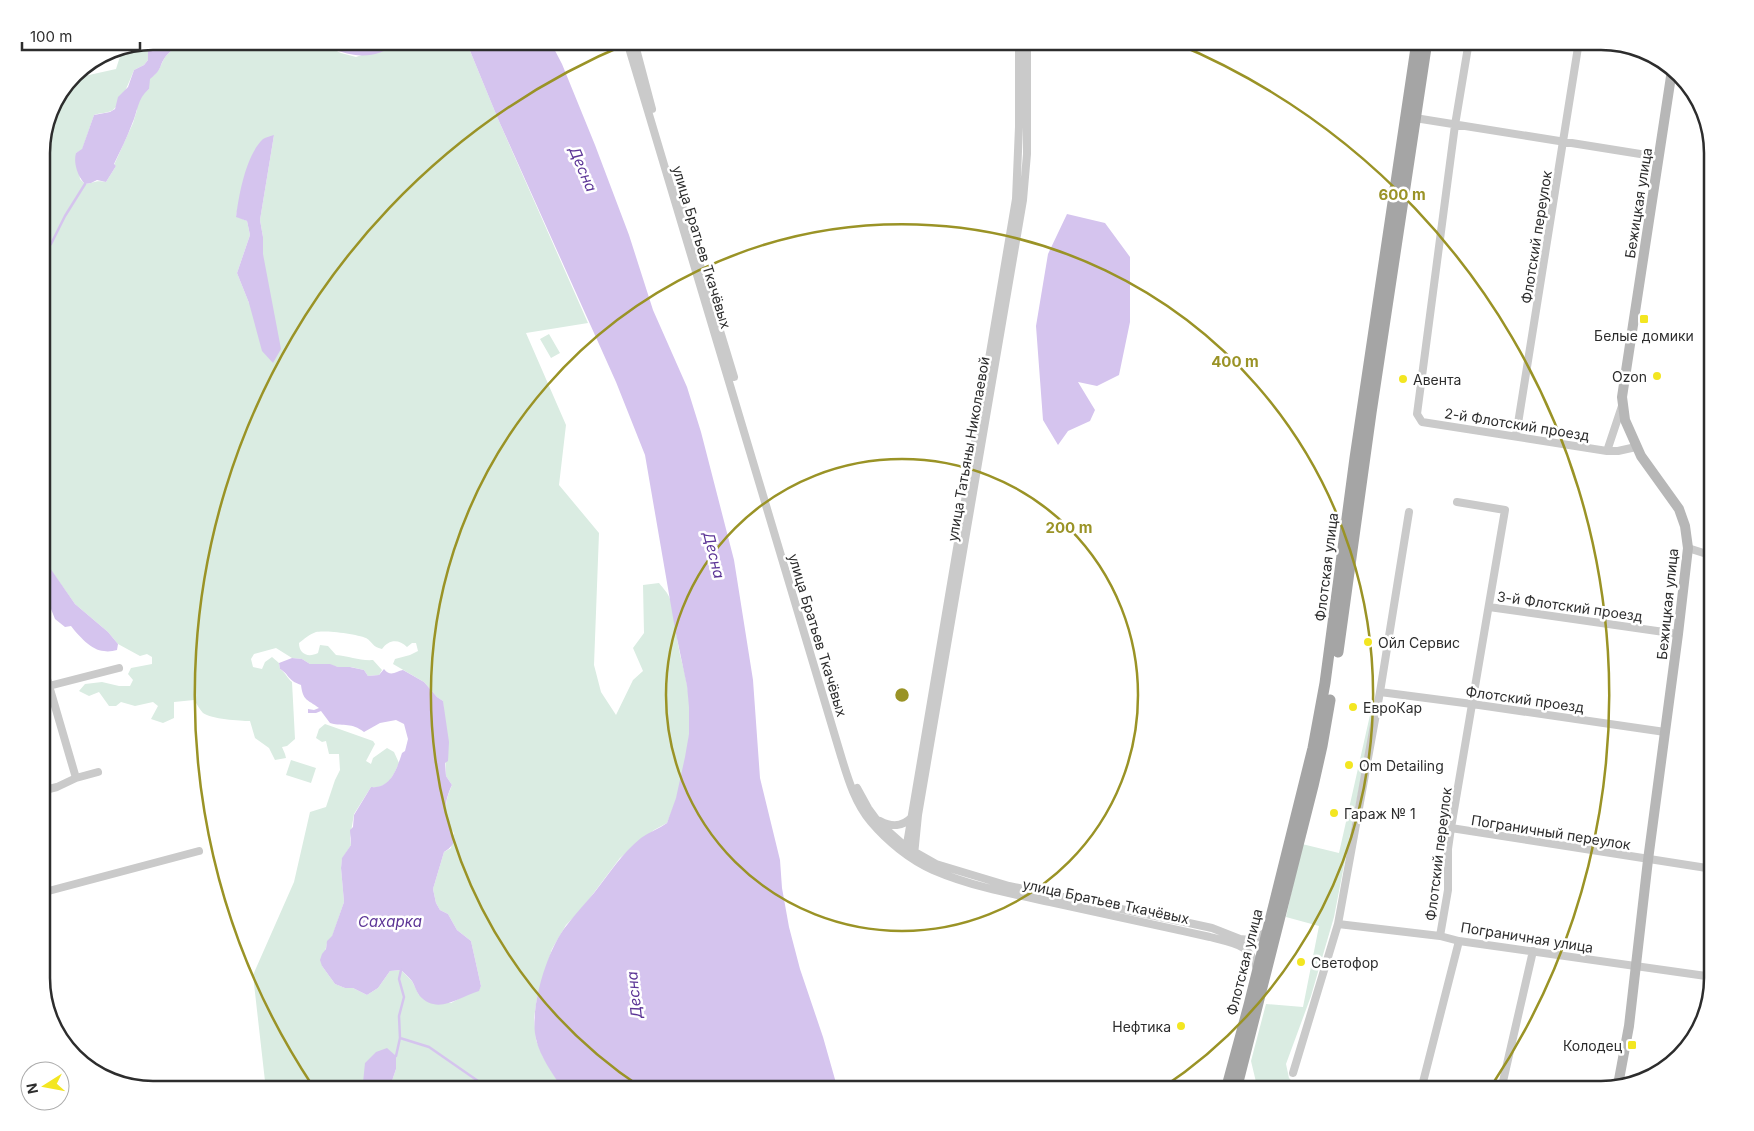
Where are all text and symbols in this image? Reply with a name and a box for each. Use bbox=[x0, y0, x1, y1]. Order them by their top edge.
scale bar bbox=[22, 20, 140, 52]
text: 100 m bbox=[30, 27, 72, 46]
water label: Десна bbox=[565, 142, 601, 195]
street label: Бежицкая улица bbox=[1621, 146, 1655, 260]
street label: улица Братьев Ткачёвых bbox=[669, 163, 735, 331]
street label: Флотский переулок bbox=[1517, 169, 1555, 305]
text: 600 m bbox=[1378, 185, 1426, 204]
marker: Белые домики bbox=[1638, 313, 1650, 325]
place label: Белые домики bbox=[1594, 327, 1694, 344]
text: 400 m bbox=[1211, 352, 1259, 371]
street label: улица Татьяны Николаевой bbox=[943, 355, 993, 543]
place label: Ozon bbox=[1612, 368, 1647, 385]
marker: Ozon bbox=[1651, 370, 1663, 382]
place label: Авента bbox=[1413, 371, 1461, 388]
marker: Авента bbox=[1397, 373, 1409, 385]
street label: 2-й Флотский проезд bbox=[1443, 404, 1591, 444]
street label: Флотская улица bbox=[1311, 512, 1341, 622]
text: 200 m bbox=[1046, 518, 1092, 537]
water label: Десна bbox=[699, 529, 729, 580]
street label: Бежицкая улица bbox=[1653, 548, 1681, 660]
street label: улица Братьев Ткачёвых bbox=[785, 551, 851, 719]
street label: 3-й Флотский проезд bbox=[1496, 587, 1644, 625]
place label: Ойл Сервис bbox=[1378, 634, 1460, 651]
marker: Ойл Сервис bbox=[1362, 636, 1374, 648]
street label: Флотский проезд bbox=[1465, 682, 1586, 716]
centre of rings bbox=[893, 686, 911, 704]
place label: ЕвроКар bbox=[1363, 699, 1422, 716]
marker: ЕвроКар bbox=[1347, 701, 1359, 713]
place label: Om Detailing bbox=[1359, 757, 1444, 774]
marker: Om Detailing bbox=[1343, 759, 1355, 771]
street label: Флотский переулок bbox=[1421, 786, 1455, 922]
place label: Гараж № 1 bbox=[1344, 805, 1416, 822]
marker: Гараж № 1 bbox=[1328, 807, 1340, 819]
street label: Пограничный переулок bbox=[1470, 811, 1632, 853]
street label: улица Братьев Ткачёвых bbox=[1021, 875, 1191, 927]
street label: Флотская улица bbox=[1223, 907, 1265, 1017]
water label: Сахарка bbox=[358, 912, 422, 931]
street label: Пограничная улица bbox=[1460, 918, 1594, 956]
place label: Светофор bbox=[1311, 954, 1379, 971]
marker: Светофор bbox=[1295, 956, 1307, 968]
water label: Десна bbox=[622, 970, 646, 1021]
place label: Нефтика bbox=[1112, 1018, 1171, 1035]
marker: Нефтика bbox=[1175, 1020, 1187, 1032]
place label: Колодец bbox=[1563, 1037, 1623, 1054]
marker: Колодец bbox=[1626, 1039, 1638, 1051]
north arrow bbox=[20, 1061, 70, 1111]
text: N bbox=[22, 1082, 41, 1095]

